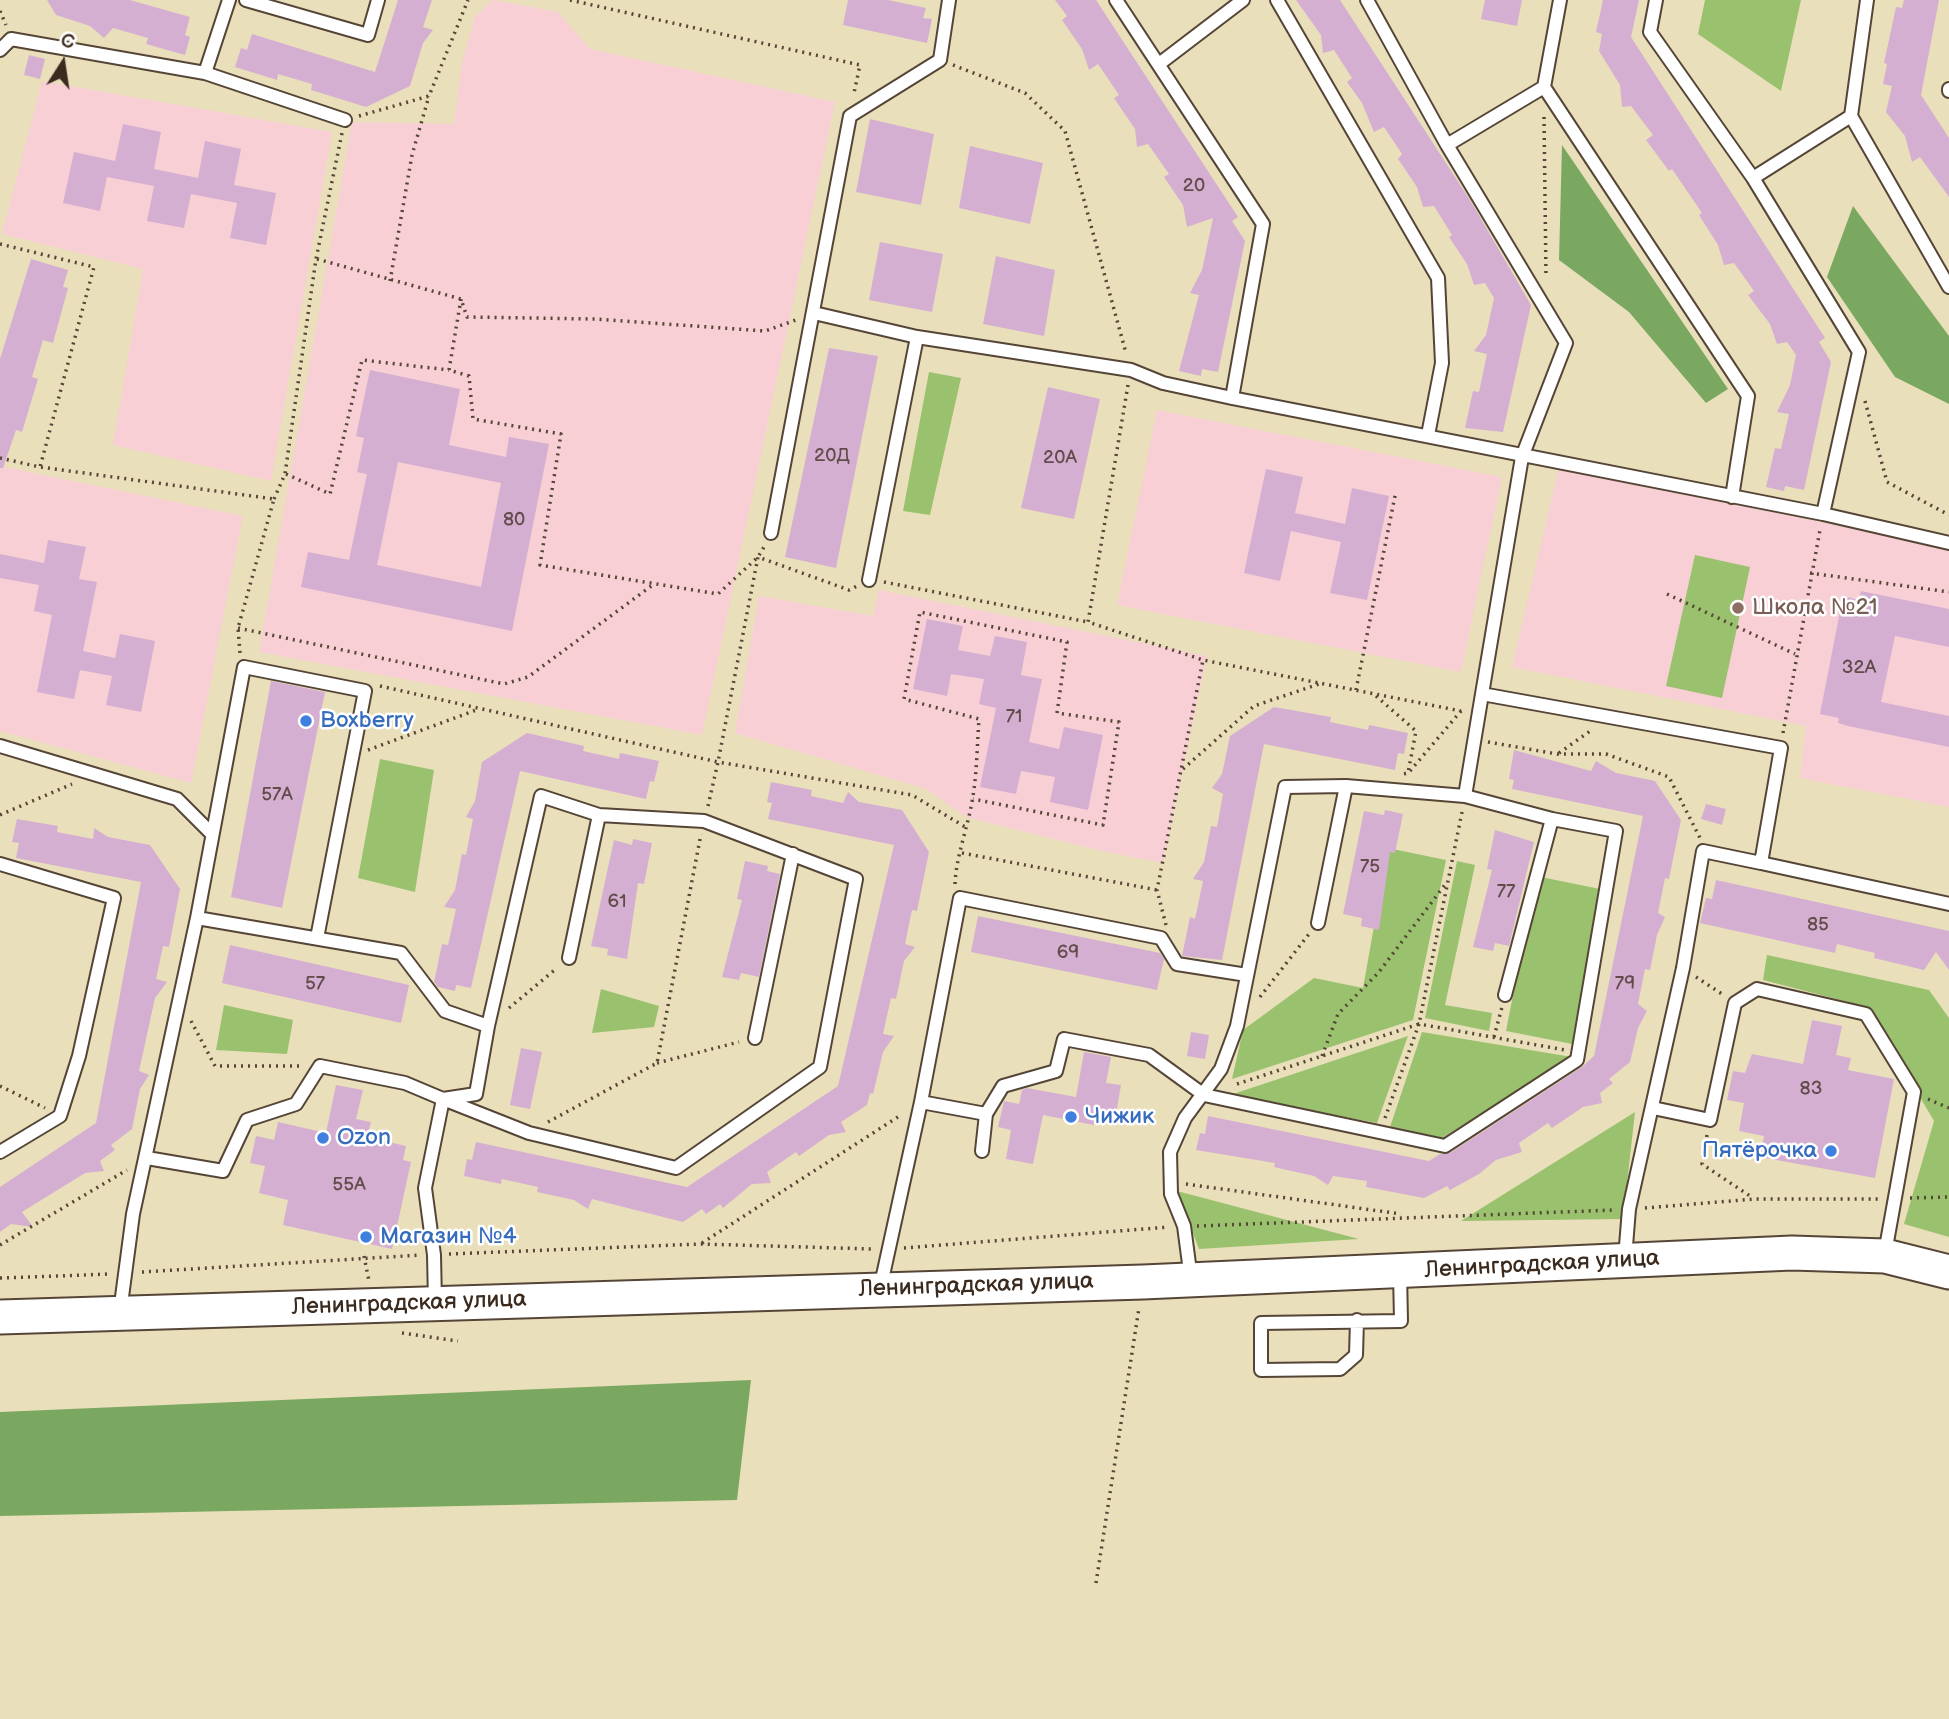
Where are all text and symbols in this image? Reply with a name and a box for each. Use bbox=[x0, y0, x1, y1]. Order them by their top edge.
north arrow bbox=[28, 28, 98, 98]
text: С bbox=[59, 29, 76, 55]
house number: 20 bbox=[1183, 175, 1205, 197]
house number: 20Д bbox=[814, 445, 850, 467]
house number: 20А bbox=[1043, 447, 1077, 469]
house number: 80 bbox=[503, 509, 525, 531]
place label: Школа №21 bbox=[1752, 594, 1878, 622]
marker: Школа №21 bbox=[1730, 600, 1746, 616]
house number: 32А bbox=[1842, 657, 1876, 679]
house number: 71 bbox=[1006, 706, 1022, 728]
place label: Boxberry bbox=[320, 707, 414, 735]
marker: Boxberry bbox=[298, 713, 314, 729]
house number: 57А bbox=[261, 784, 293, 806]
house number: 75 bbox=[1360, 856, 1380, 878]
house number: 77 bbox=[1497, 881, 1515, 903]
house number: 61 bbox=[608, 891, 626, 913]
house number: 85 bbox=[1807, 914, 1829, 936]
house number: 69 bbox=[1057, 942, 1079, 964]
house number: 57 bbox=[305, 973, 325, 995]
house number: 79 bbox=[1615, 973, 1635, 995]
house number: 83 bbox=[1800, 1078, 1822, 1100]
place label: Чижик bbox=[1085, 1103, 1154, 1131]
marker: Чижик bbox=[1063, 1109, 1079, 1125]
place label: Ozon bbox=[337, 1124, 391, 1152]
marker: Ozon bbox=[315, 1130, 331, 1146]
place label: Пятёрочка bbox=[1702, 1137, 1817, 1165]
marker: Пятёрочка bbox=[1823, 1143, 1839, 1159]
house number: 55А bbox=[332, 1174, 366, 1196]
place label: Магазин №4 bbox=[380, 1223, 517, 1251]
marker: Магазин №4 bbox=[358, 1229, 374, 1245]
street label: Ленинградская улица bbox=[1424, 1245, 1660, 1285]
street label: Ленинградская улица bbox=[858, 1268, 1094, 1304]
street label: Ленинградская улица bbox=[291, 1286, 527, 1322]

